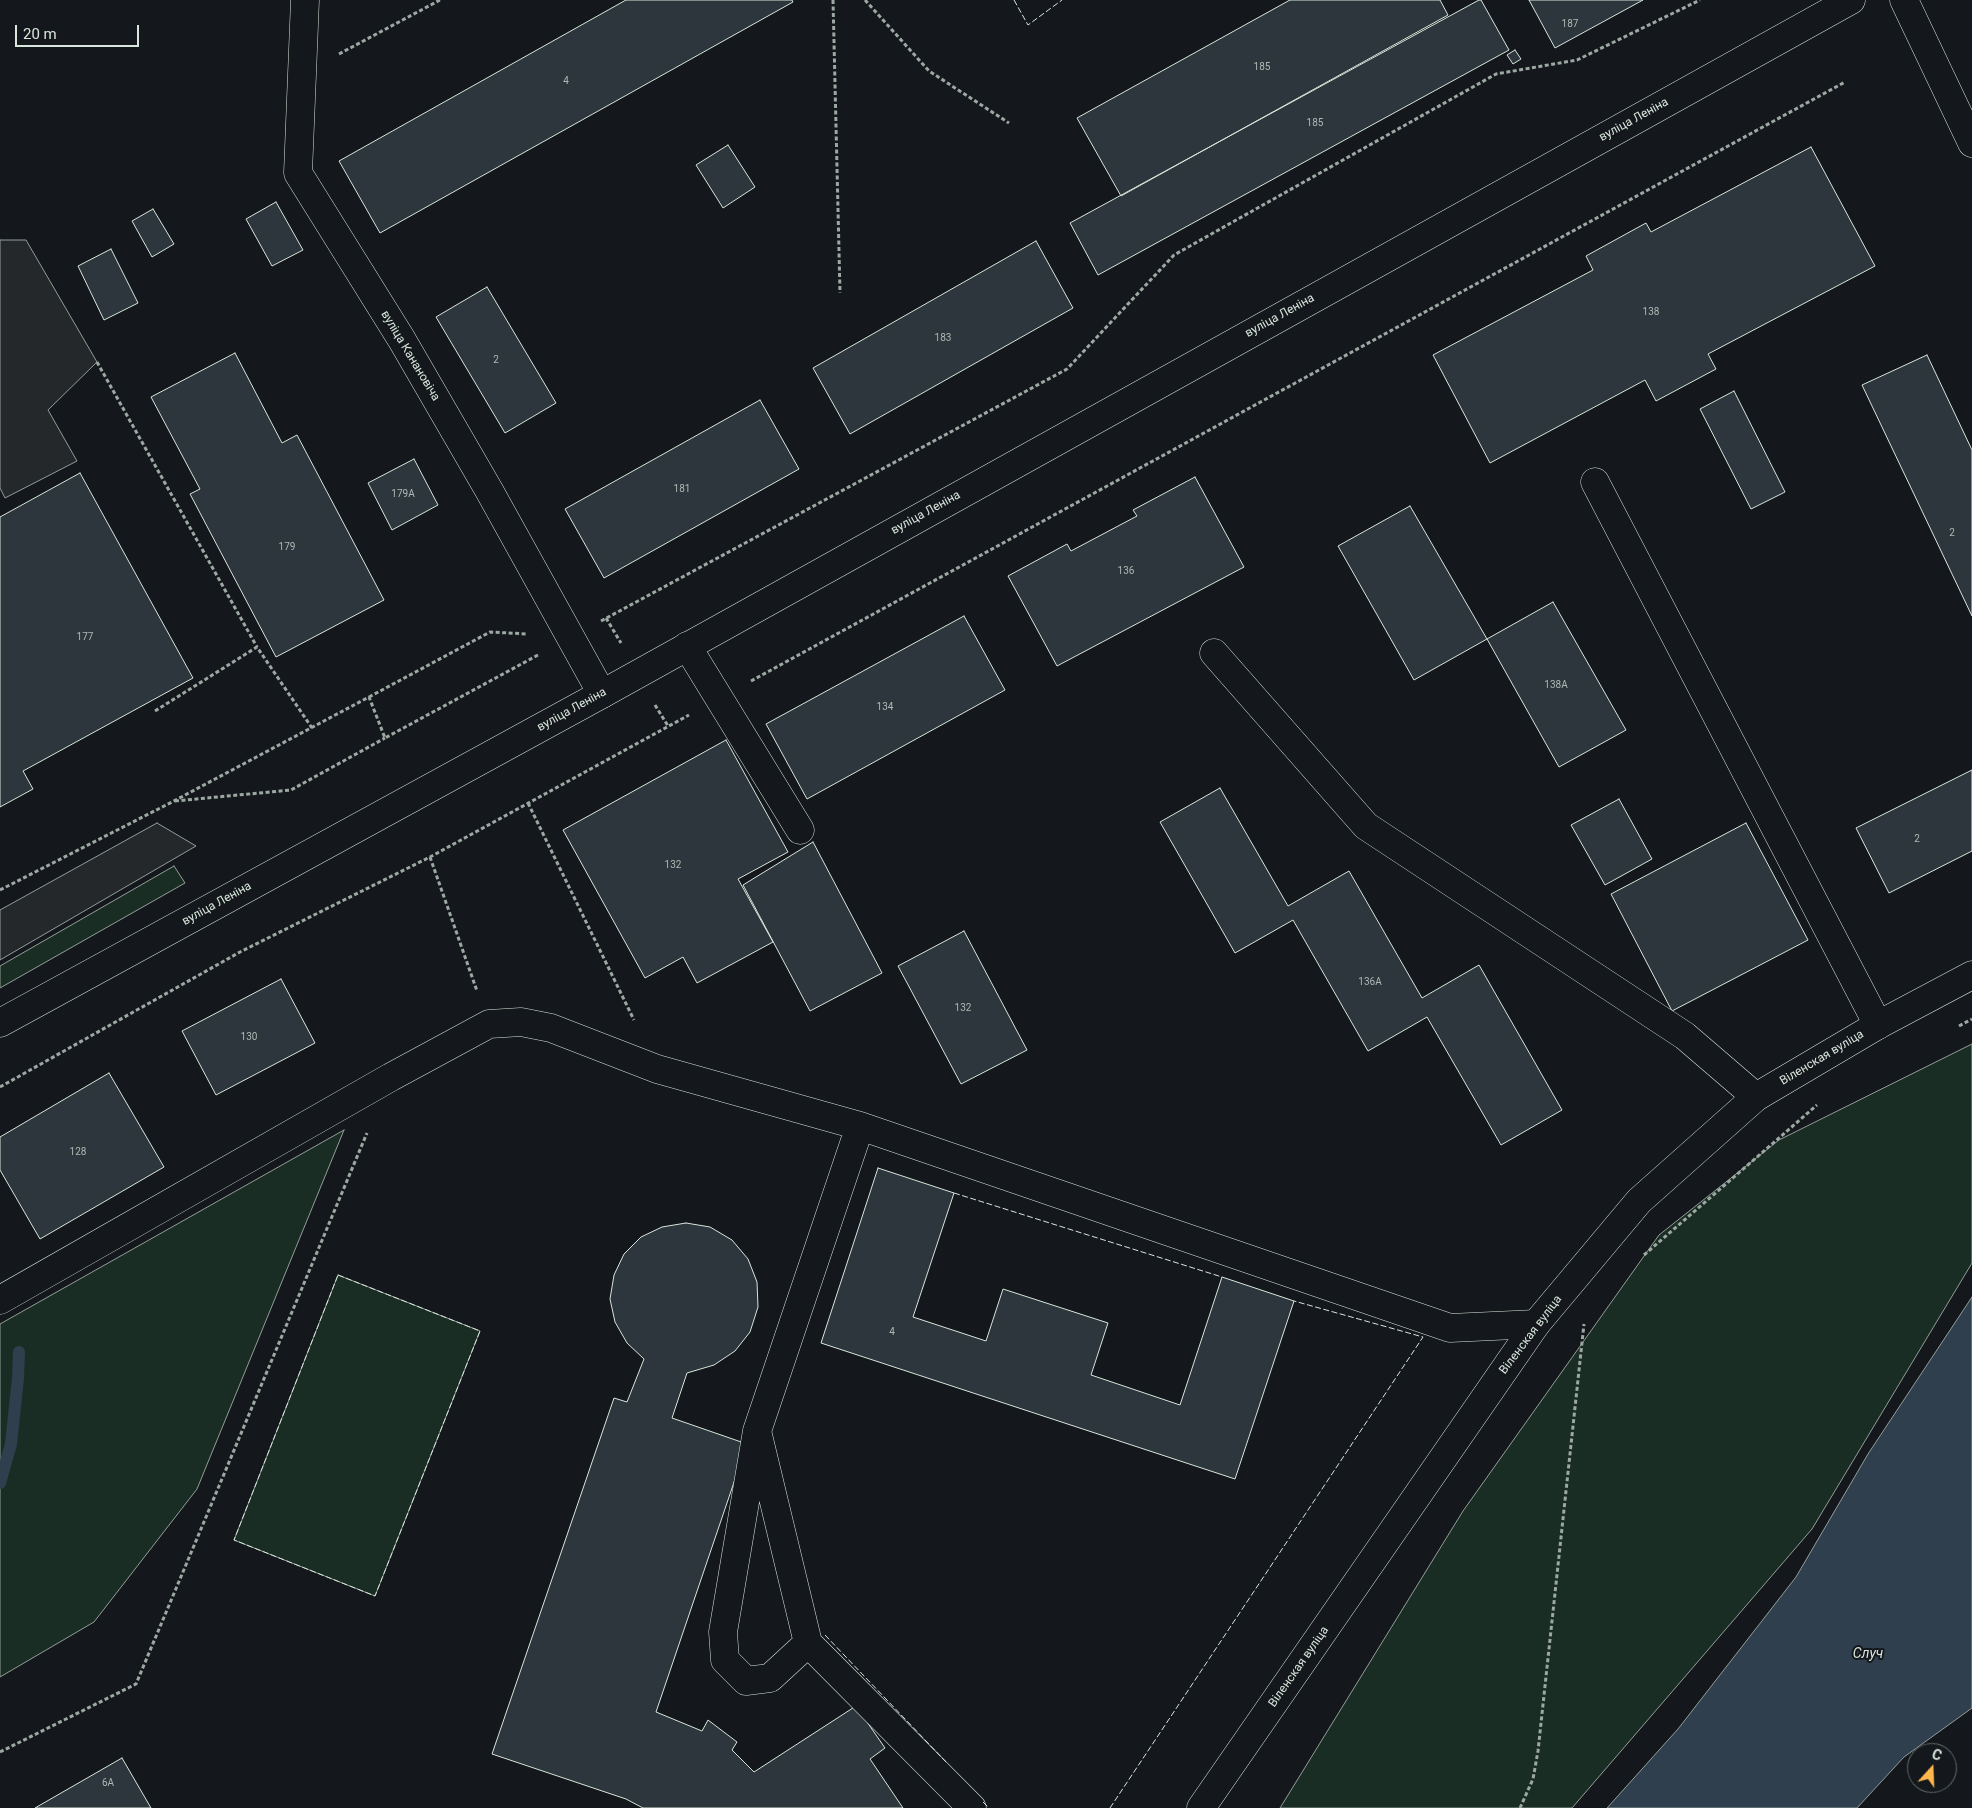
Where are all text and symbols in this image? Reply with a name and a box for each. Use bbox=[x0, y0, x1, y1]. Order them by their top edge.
scale bar bbox=[18, 15, 141, 47]
house number: 187 bbox=[1562, 18, 1578, 30]
text: 20 m bbox=[23, 25, 57, 43]
house number: 185 bbox=[1254, 61, 1270, 73]
house number: 4 bbox=[563, 75, 569, 87]
street label: вуліца Леніна bbox=[1597, 95, 1671, 145]
house number: 185 bbox=[1307, 117, 1323, 129]
street label: вуліца Леніна bbox=[1243, 291, 1317, 341]
house number: 138 bbox=[1643, 306, 1659, 318]
street label: вуліца Канановіча bbox=[377, 308, 443, 404]
house number: 183 bbox=[935, 332, 951, 344]
house number: 2 bbox=[493, 354, 499, 366]
house number: 181 bbox=[674, 483, 690, 495]
house number: 179А bbox=[391, 488, 415, 500]
street label: вуліца Леніна bbox=[889, 488, 963, 538]
house number: 2 bbox=[1949, 527, 1955, 539]
house number: 179 bbox=[279, 541, 295, 553]
house number: 136 bbox=[1118, 565, 1134, 577]
house number: 177 bbox=[77, 631, 93, 643]
house number: 138А bbox=[1544, 679, 1568, 691]
street label: вуліца Леніна bbox=[535, 685, 609, 735]
house number: 134 bbox=[877, 701, 893, 713]
house number: 2 bbox=[1914, 833, 1920, 845]
house number: 132 bbox=[665, 859, 681, 871]
street label: вуліца Леніна bbox=[180, 879, 254, 929]
house number: 136А bbox=[1358, 976, 1382, 988]
house number: 132 bbox=[955, 1002, 971, 1014]
street label: Віленская вуліца bbox=[1777, 1027, 1867, 1089]
house number: 130 bbox=[241, 1031, 257, 1043]
house number: 128 bbox=[70, 1146, 86, 1158]
street label: Віленская вуліца bbox=[1497, 1293, 1565, 1377]
house number: 4 bbox=[889, 1326, 895, 1338]
street label: Віленская вуліца bbox=[1266, 1624, 1332, 1710]
water label: Случ bbox=[1853, 1646, 1883, 1662]
north arrow bbox=[1907, 1743, 1957, 1793]
text: С bbox=[1930, 1746, 1944, 1764]
house number: 6А bbox=[102, 1777, 114, 1789]

